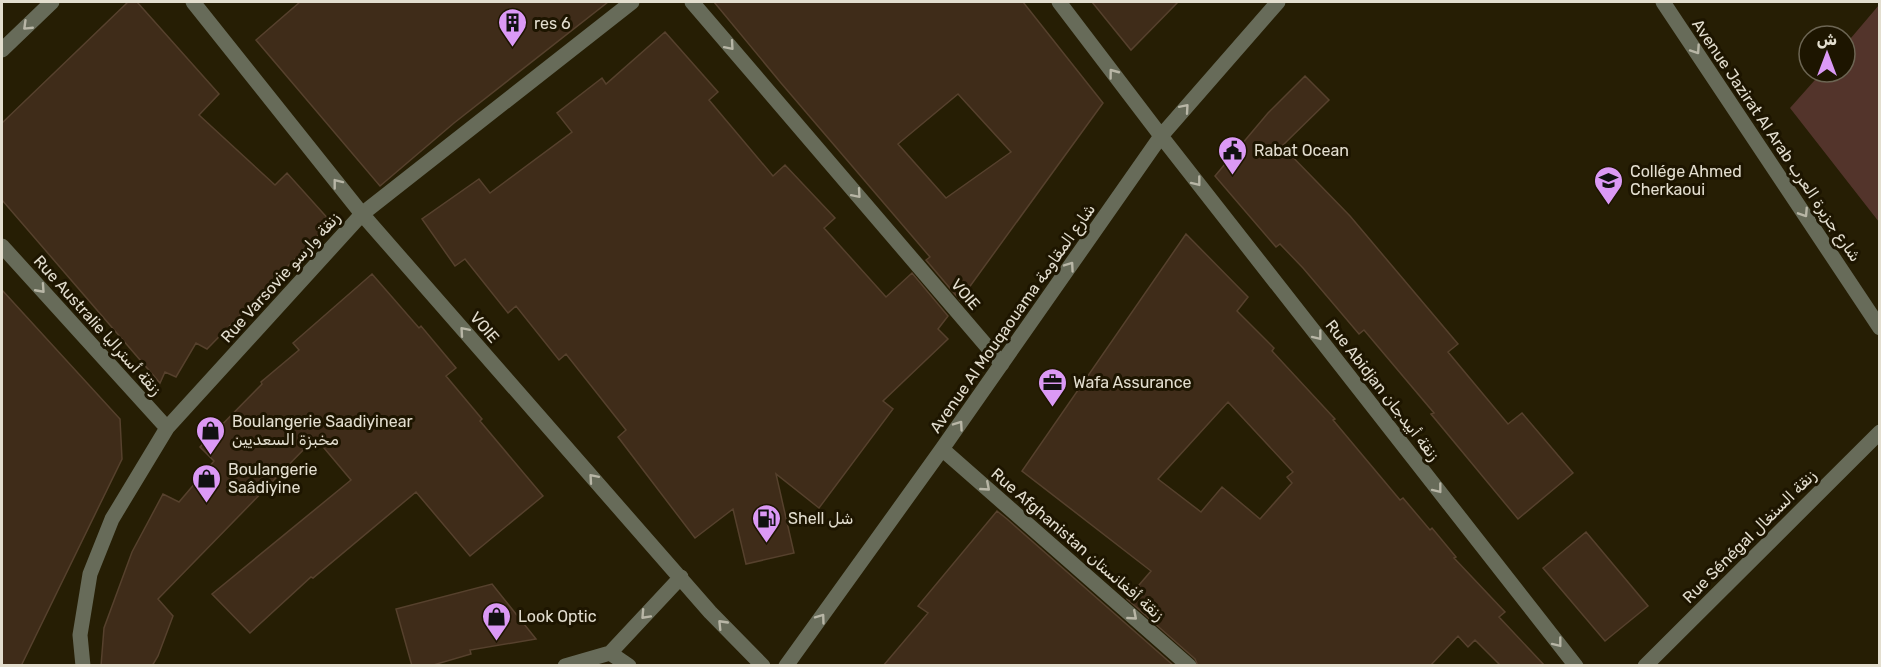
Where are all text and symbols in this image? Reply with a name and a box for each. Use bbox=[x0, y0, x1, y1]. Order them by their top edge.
building icon: res 6 bbox=[497, 7, 529, 49]
place label: res 6 bbox=[534, 14, 571, 33]
street label: Avenue Jazirat Al Arab شارع جزيرة العرب bbox=[1688, 15, 1866, 265]
one-way arrow bbox=[23, 19, 33, 30]
north arrow bbox=[1797, 24, 1857, 84]
one-way arrow bbox=[723, 39, 734, 50]
one-way arrow bbox=[1689, 43, 1700, 54]
one-way arrow bbox=[1110, 68, 1121, 79]
one-way arrow bbox=[1178, 104, 1189, 115]
public building icon: Rabat Ocean bbox=[1217, 134, 1249, 176]
place label: Rabat Ocean bbox=[1254, 141, 1349, 160]
place label: Collége Ahmed Cherkaoui bbox=[1630, 162, 1742, 199]
school or university icon: Collége Ahmed Cherkaoui bbox=[1593, 164, 1625, 206]
one-way arrow bbox=[1190, 176, 1201, 187]
one-way arrow bbox=[334, 179, 345, 190]
one-way arrow bbox=[850, 187, 861, 198]
street label: Avenue Al Mouqaouama شارع المقاومة bbox=[926, 200, 1101, 438]
one-way arrow bbox=[1797, 206, 1808, 217]
street label: Rue Varsovie زنقة وارسو bbox=[217, 208, 345, 347]
street label: Rue Australie زنقة أستراليا bbox=[29, 251, 166, 400]
one-way arrow bbox=[1063, 261, 1074, 272]
street label: VOIE bbox=[947, 275, 984, 314]
one-way arrow bbox=[34, 283, 45, 293]
street label: VOIE bbox=[466, 308, 503, 347]
street label: Rue Abidjan زنقة أبيدجان bbox=[1321, 316, 1444, 465]
one-way arrow bbox=[460, 327, 471, 338]
one-way arrow bbox=[1310, 329, 1321, 340]
office icon: Wafa Assurance bbox=[1036, 366, 1068, 408]
place label: Wafa Assurance bbox=[1073, 373, 1192, 392]
place label: Boulangerie Saadiyinear مخبزة السعديين bbox=[232, 412, 413, 450]
shop icon: Boulangerie Saadiyinear مخبزة السعديين bbox=[195, 414, 227, 456]
one-way arrow bbox=[952, 421, 963, 432]
place label: Boulangerie Saâdiyine bbox=[228, 460, 317, 497]
shop icon: Boulangerie Saâdiyine bbox=[191, 462, 223, 504]
street label: Rue Afghanistan زنقة أفغانستان bbox=[987, 464, 1168, 625]
street label: Rue Sénégal زنقة السنغال bbox=[1679, 466, 1821, 608]
one-way arrow bbox=[589, 474, 600, 484]
one-way arrow bbox=[980, 480, 990, 491]
one-way arrow bbox=[1431, 482, 1442, 493]
fuel station icon: Shell شل bbox=[751, 502, 783, 544]
place label: Shell شل bbox=[788, 509, 853, 528]
shop icon: Look Optic bbox=[481, 600, 513, 642]
place label: Look Optic bbox=[518, 607, 597, 626]
one-way arrow bbox=[642, 608, 653, 619]
one-way arrow bbox=[1126, 609, 1137, 620]
one-way arrow bbox=[814, 614, 825, 625]
one-way arrow bbox=[718, 620, 729, 630]
one-way arrow bbox=[1551, 636, 1562, 647]

